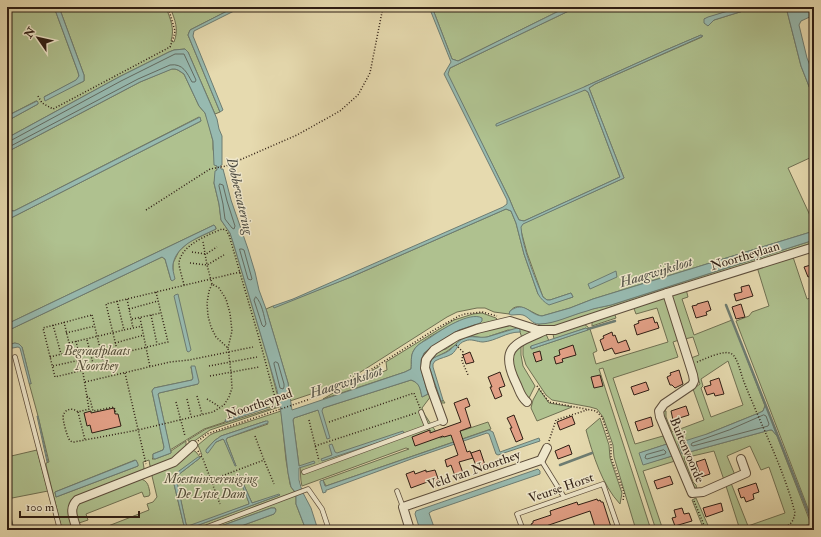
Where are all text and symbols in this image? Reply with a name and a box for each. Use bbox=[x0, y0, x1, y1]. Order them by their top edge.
north arrow bbox=[18, 18, 58, 58]
text: N bbox=[21, 24, 39, 41]
water label: Dobbewatering bbox=[223, 155, 257, 237]
street label: Noortheylaan bbox=[708, 238, 782, 275]
water label: Haagwijksloot bbox=[616, 253, 695, 291]
park label: Begraafplaats Noorthey bbox=[63, 343, 130, 374]
water label: Haagwijksloot bbox=[307, 362, 385, 402]
street label: Noortheypad bbox=[224, 385, 295, 424]
street label: Buitenvoorde bbox=[666, 415, 708, 486]
street label: Veld van Noorthey bbox=[425, 447, 523, 494]
street label: Veurse Horst bbox=[526, 469, 596, 507]
park label: Moestuinvereniging De Lytse Dam bbox=[163, 471, 259, 502]
scale bar bbox=[20, 493, 139, 519]
text: 100 m bbox=[26, 500, 55, 515]

